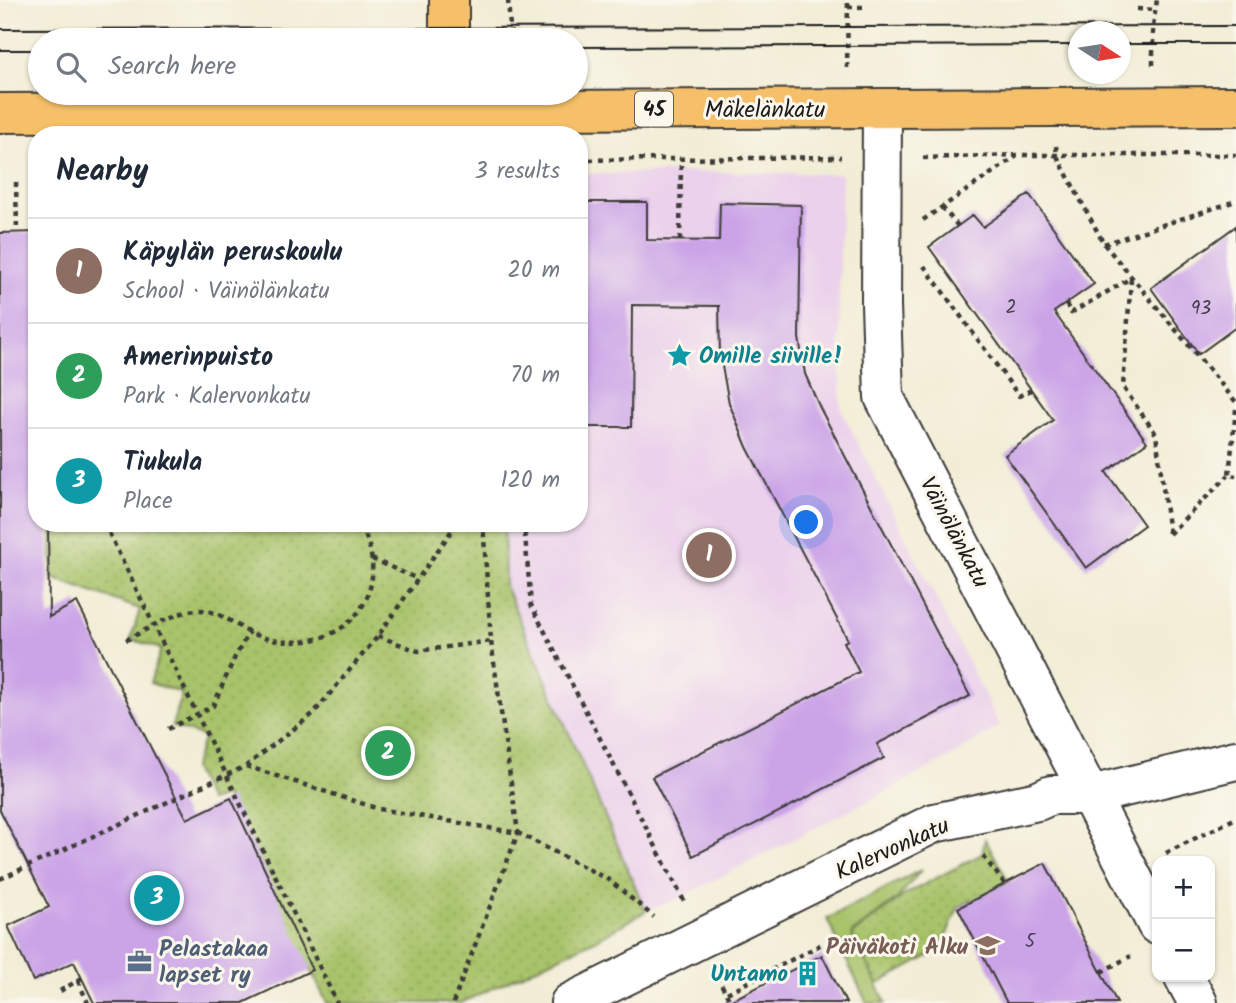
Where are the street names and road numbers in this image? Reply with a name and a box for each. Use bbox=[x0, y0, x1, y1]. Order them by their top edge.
road number: 45 bbox=[635, 92, 673, 126]
street label: Mäkelänkatu bbox=[705, 93, 825, 129]
street label: Väinölänkatu bbox=[909, 471, 998, 595]
street label: Kalervonkatu bbox=[830, 809, 956, 891]

